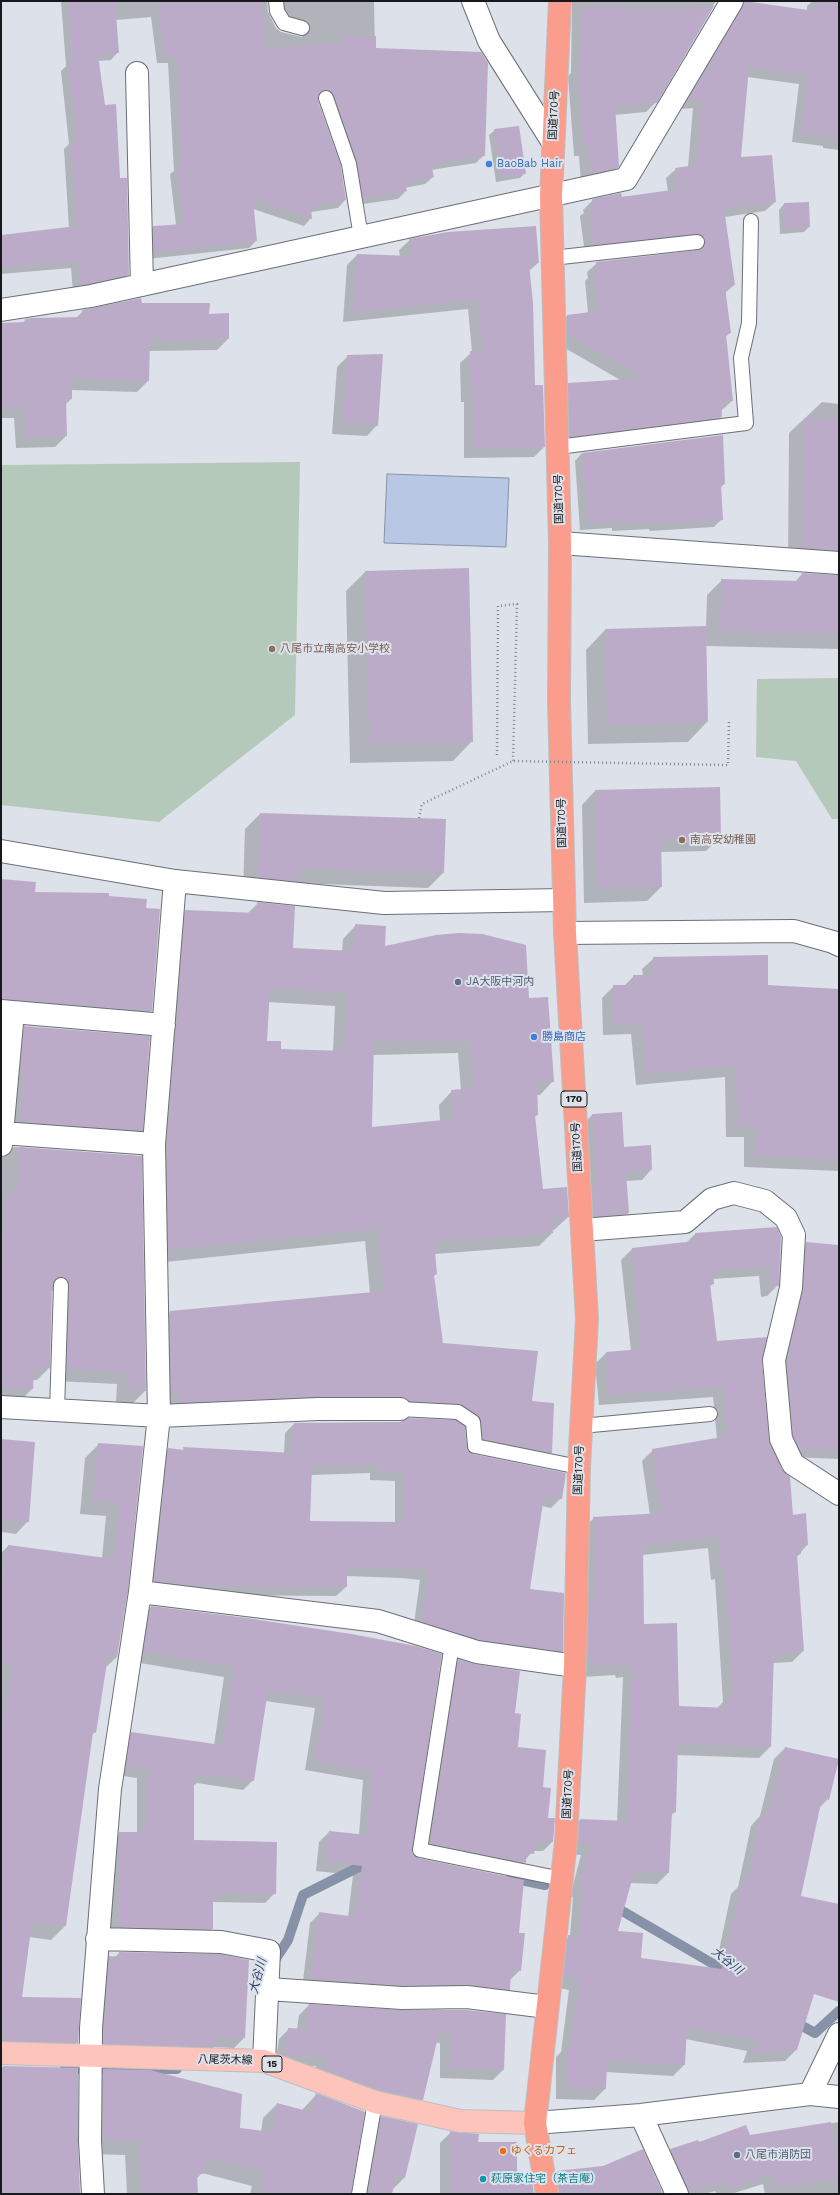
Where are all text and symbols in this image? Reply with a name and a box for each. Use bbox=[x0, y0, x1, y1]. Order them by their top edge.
street label: 国道170号 bbox=[546, 90, 562, 140]
place label: BaoBab Hair bbox=[497, 157, 563, 171]
marker: BaoBab Hair bbox=[484, 159, 494, 169]
street label: 国道170号 bbox=[552, 474, 566, 524]
place label: 八尾市立南高安小学校 bbox=[280, 642, 390, 656]
marker: 八尾市立南高安小学校 bbox=[267, 644, 277, 654]
street label: 国道170号 bbox=[555, 798, 569, 848]
place label: 南高安幼稚園 bbox=[690, 833, 756, 847]
marker: 南高安幼稚園 bbox=[677, 835, 687, 845]
place label: JA大阪中河内 bbox=[466, 975, 534, 989]
marker: JA大阪中河内 bbox=[453, 977, 463, 987]
place label: 勝島商店 bbox=[542, 1030, 586, 1044]
marker: 勝島商店 bbox=[529, 1032, 539, 1042]
road number: 170 bbox=[561, 1091, 587, 1107]
street label: 国道170号 bbox=[569, 1122, 585, 1172]
street label: 国道170号 bbox=[572, 1445, 586, 1495]
street label: 国道170号 bbox=[560, 1769, 576, 1819]
water label: 大谷川 bbox=[708, 1944, 746, 1978]
water label: 大谷川 bbox=[246, 1957, 270, 1995]
street label: 八尾茨木線 bbox=[197, 2053, 253, 2067]
road number: 15 bbox=[262, 2056, 282, 2072]
place label: ゆくるカフェ bbox=[511, 2144, 577, 2158]
marker: ゆくるカフェ bbox=[498, 2146, 508, 2156]
place label: 八尾市消防団 bbox=[745, 2148, 811, 2162]
marker: 八尾市消防団 bbox=[732, 2150, 742, 2160]
place label: 萩原家住宅（茶吉庵） bbox=[491, 2172, 601, 2186]
marker: 萩原家住宅（茶吉庵） bbox=[478, 2174, 488, 2184]

